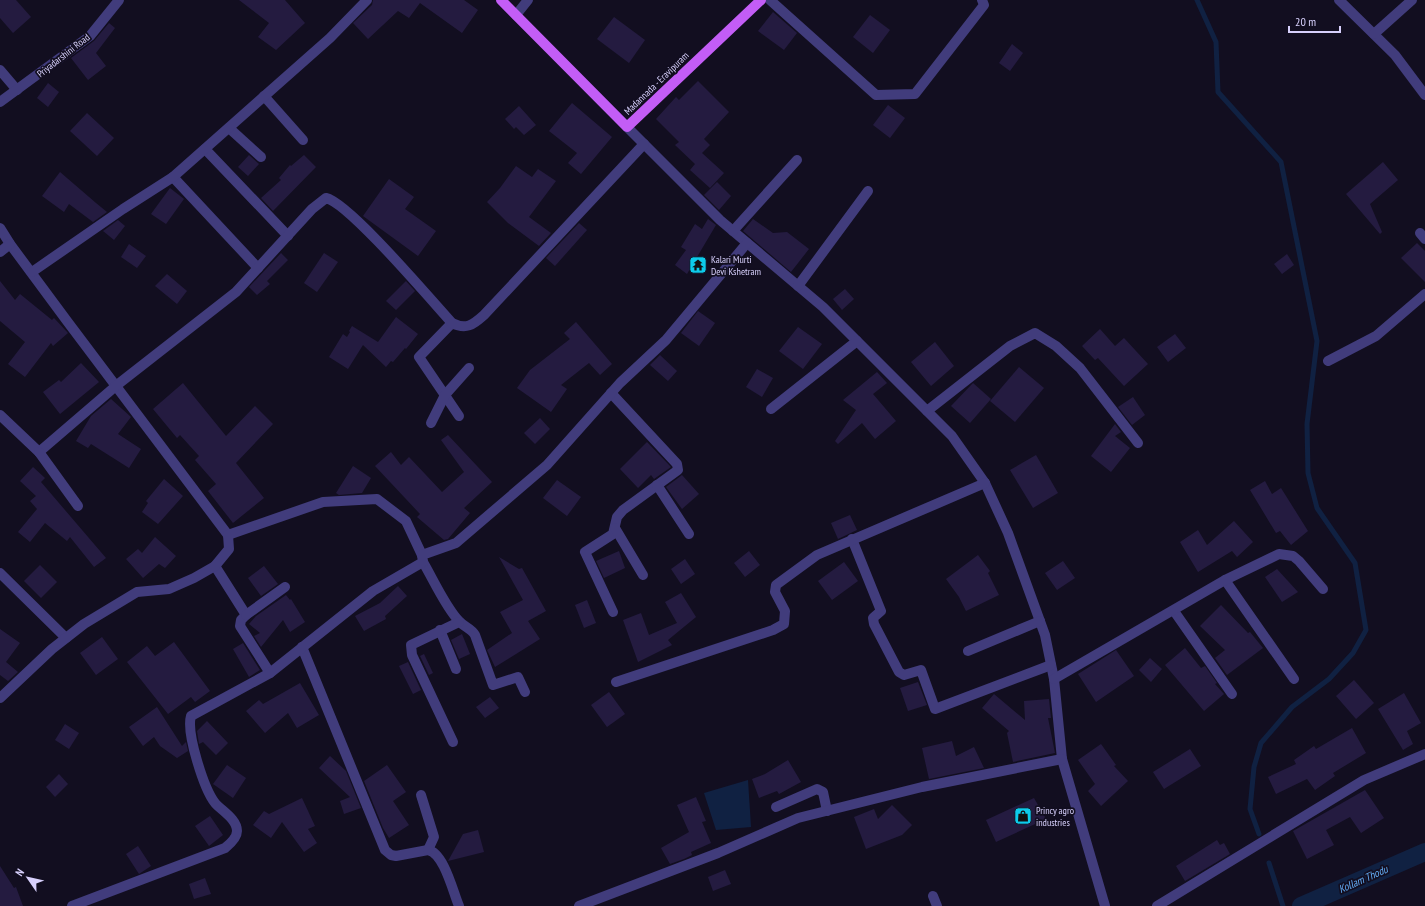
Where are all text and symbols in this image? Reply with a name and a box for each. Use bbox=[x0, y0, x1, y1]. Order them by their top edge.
scale bar bbox=[1289, 8, 1340, 34]
text: 20 m bbox=[1295, 14, 1316, 29]
street label: Priyadarshini Road bbox=[34, 31, 92, 80]
street label: Madannada - Eravipuram bbox=[621, 49, 692, 118]
place label: Kalari Murti Devi Kshetram bbox=[711, 253, 761, 278]
temple icon: Kalari Murti Devi Kshetram bbox=[688, 255, 708, 275]
place label: Princy agro industries bbox=[1036, 804, 1074, 829]
shop icon: Princy agro industries bbox=[1013, 806, 1033, 826]
north arrow bbox=[8, 858, 48, 898]
water label: Kollam Thodu bbox=[1336, 861, 1391, 896]
text: N bbox=[12, 866, 27, 879]

